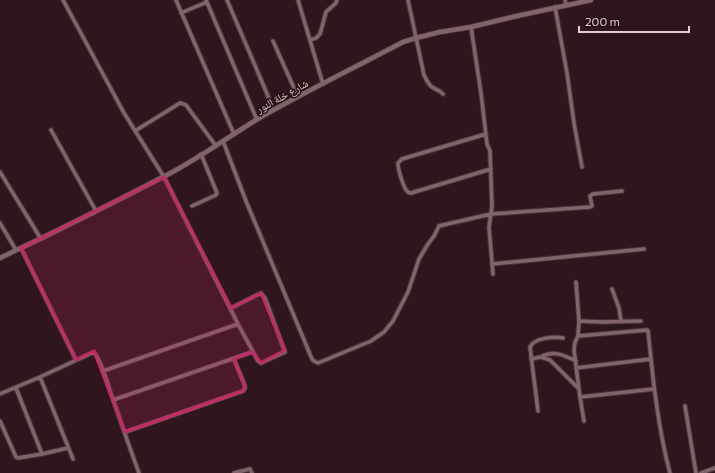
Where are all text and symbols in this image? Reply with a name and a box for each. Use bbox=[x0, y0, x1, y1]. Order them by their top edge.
scale bar bbox=[579, 8, 689, 34]
text: 200 m bbox=[585, 14, 620, 28]
street label: شارع خلة النور bbox=[253, 76, 310, 117]

